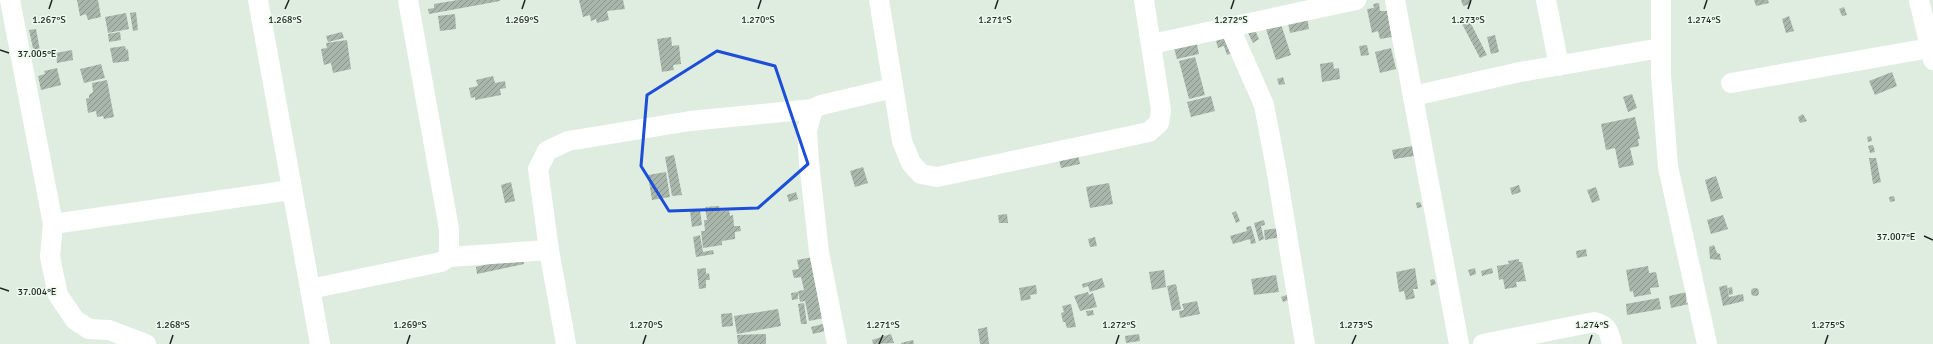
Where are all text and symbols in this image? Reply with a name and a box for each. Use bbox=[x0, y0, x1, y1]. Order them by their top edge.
text: 1.267°S bbox=[32, 14, 66, 26]
text: 1.268°S bbox=[268, 14, 302, 26]
text: 1.269°S bbox=[505, 14, 539, 26]
text: 1.270°S bbox=[741, 14, 775, 26]
text: 1.271°S bbox=[978, 14, 1012, 26]
text: 1.272°S bbox=[1214, 14, 1248, 26]
text: 1.273°S bbox=[1451, 14, 1485, 26]
text: 1.274°S bbox=[1687, 14, 1721, 26]
text: 37.005°E bbox=[18, 48, 57, 60]
text: 37.007°E bbox=[1877, 231, 1916, 243]
text: 37.004°E bbox=[18, 286, 57, 298]
text: 1.268°S bbox=[156, 319, 190, 331]
text: 1.269°S bbox=[393, 319, 427, 331]
text: 1.270°S bbox=[629, 319, 663, 331]
text: 1.271°S bbox=[866, 319, 900, 331]
text: 1.272°S bbox=[1102, 319, 1136, 331]
text: 1.273°S bbox=[1339, 319, 1373, 331]
text: 1.274°S bbox=[1575, 319, 1609, 331]
text: 1.275°S bbox=[1811, 319, 1845, 331]

